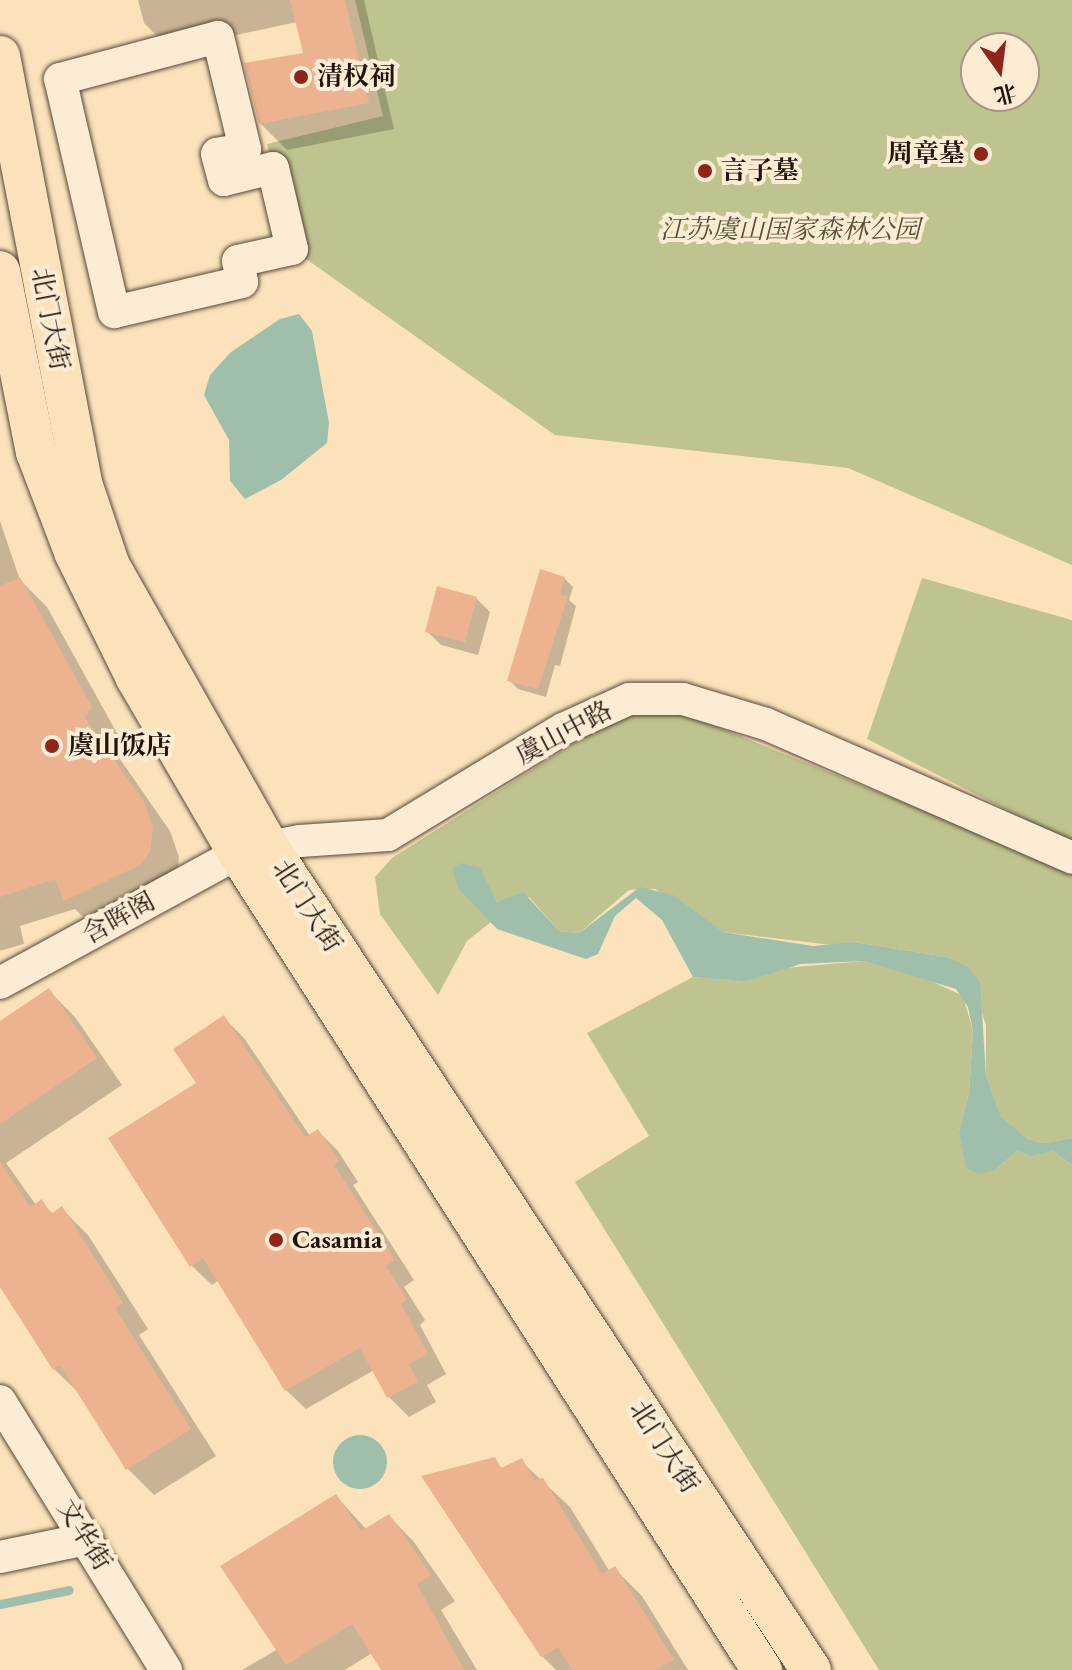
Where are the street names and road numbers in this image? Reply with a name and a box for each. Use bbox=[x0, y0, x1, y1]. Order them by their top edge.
street label: 北门大街 bbox=[25, 265, 75, 373]
street label: 虞山中路 bbox=[511, 695, 617, 771]
street label: 北门大街 bbox=[266, 854, 348, 958]
street label: 含晖阁 bbox=[77, 885, 161, 951]
street label: 北门大街 bbox=[623, 1395, 705, 1499]
street label: 文华街 bbox=[50, 1494, 118, 1576]

